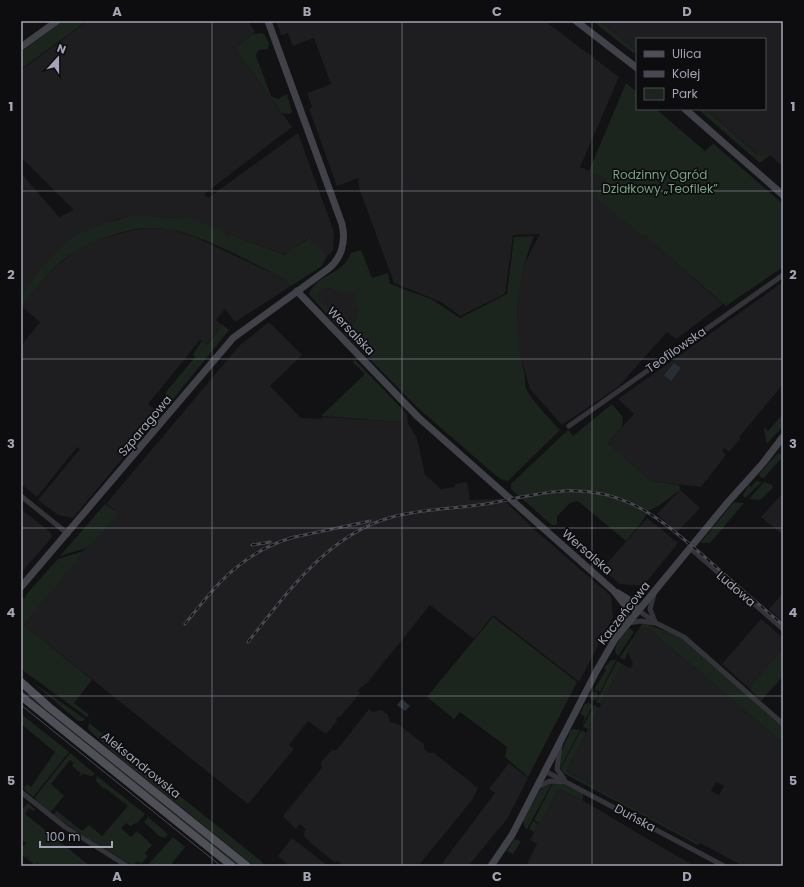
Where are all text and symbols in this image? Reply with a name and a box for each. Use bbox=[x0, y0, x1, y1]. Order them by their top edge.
text: A bbox=[112, 2, 122, 21]
text: B bbox=[303, 2, 312, 21]
text: C bbox=[492, 2, 502, 21]
text: D bbox=[682, 2, 692, 21]
north arrow bbox=[38, 38, 78, 78]
legend bbox=[636, 38, 766, 110]
text: N bbox=[55, 40, 68, 58]
text: Ulica bbox=[672, 45, 701, 62]
text: Kolej bbox=[672, 65, 700, 82]
text: Park bbox=[672, 85, 699, 102]
text: 1 bbox=[9, 97, 13, 116]
text: 1 bbox=[791, 97, 795, 116]
park label: Rodzinny Ogród Działkowy „Teofilek” bbox=[602, 166, 718, 197]
text: 2 bbox=[7, 265, 15, 284]
text: 2 bbox=[789, 265, 797, 284]
street label: Wersalska bbox=[324, 303, 379, 359]
street label: Teofilowska bbox=[642, 323, 709, 376]
street label: Szparagowa bbox=[114, 391, 175, 460]
text: 3 bbox=[7, 434, 15, 453]
text: 3 bbox=[789, 434, 797, 453]
street label: Wersalska bbox=[559, 525, 616, 578]
street label: Ludowa bbox=[713, 567, 759, 610]
street label: Kaczeńcowa bbox=[593, 577, 654, 648]
text: 4 bbox=[7, 603, 16, 622]
text: 4 bbox=[789, 603, 798, 622]
street label: Aleksandrowska bbox=[98, 727, 185, 802]
text: 5 bbox=[7, 771, 15, 790]
text: 5 bbox=[789, 771, 797, 790]
street label: Duńska bbox=[612, 800, 659, 835]
scale bar bbox=[40, 823, 112, 849]
text: 100 m bbox=[46, 828, 80, 845]
text: A bbox=[112, 867, 122, 886]
text: B bbox=[303, 867, 312, 886]
text: C bbox=[492, 867, 502, 886]
text: D bbox=[682, 867, 692, 886]

